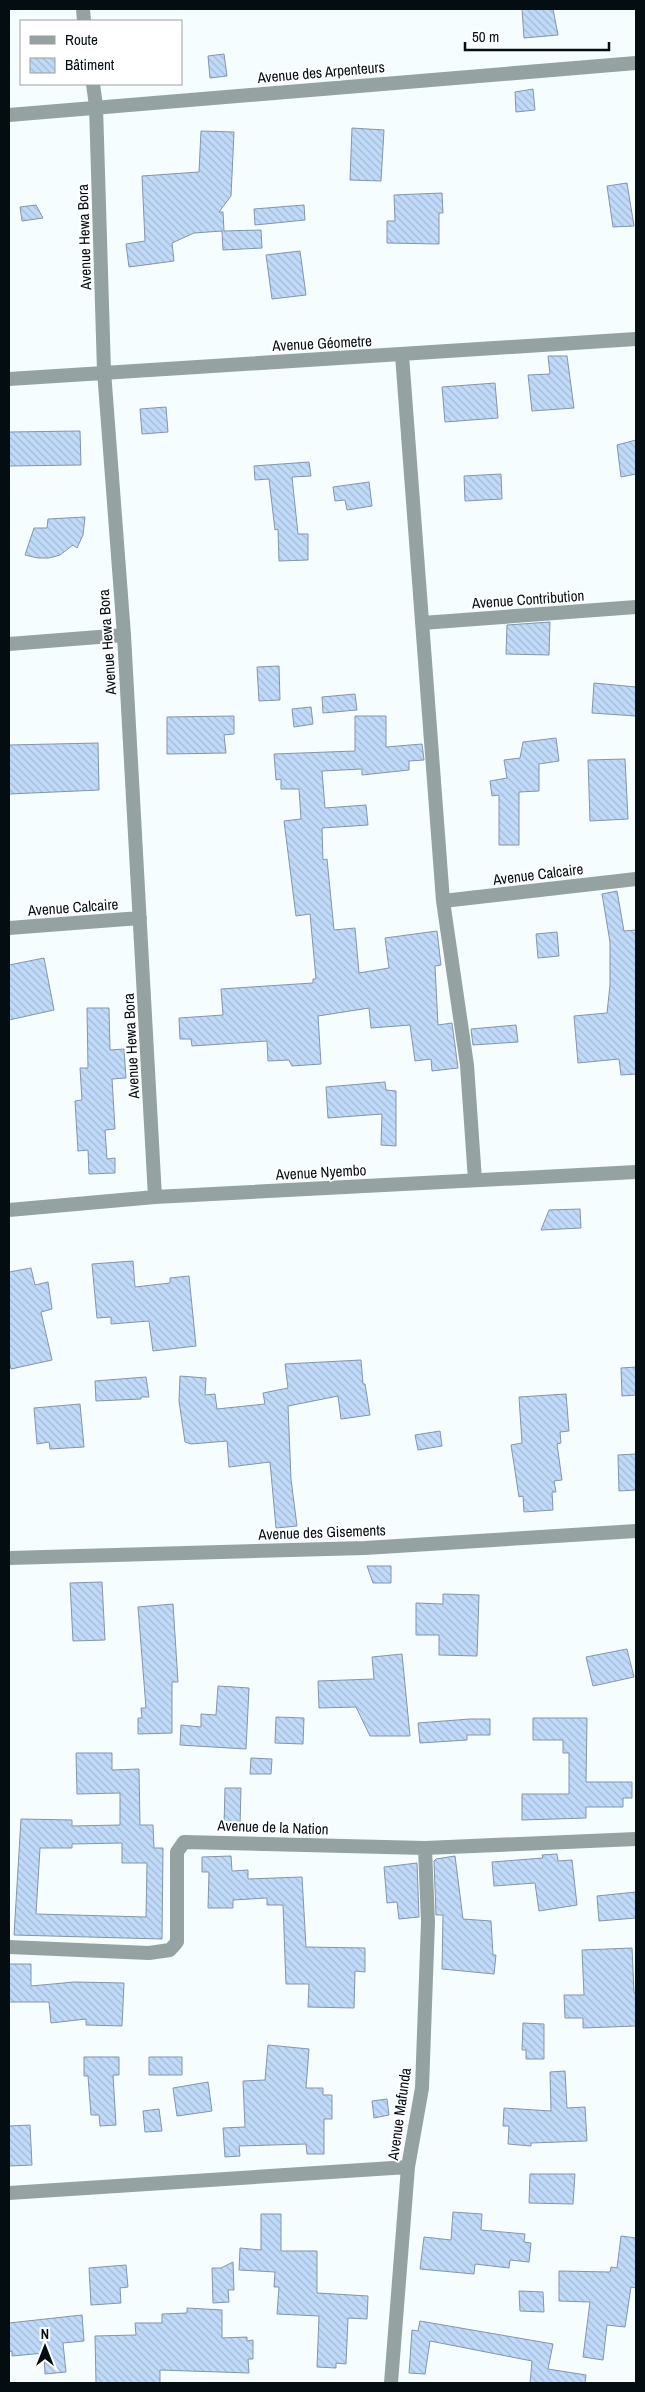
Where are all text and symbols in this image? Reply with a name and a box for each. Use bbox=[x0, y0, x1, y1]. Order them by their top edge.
legend bbox=[20, 20, 182, 85]
scale bar bbox=[465, 20, 609, 52]
text: 50 m bbox=[472, 26, 499, 47]
text: Route bbox=[65, 29, 98, 50]
text: Bâtiment bbox=[65, 54, 115, 75]
street label: Avenue des Arpenteurs bbox=[255, 56, 386, 88]
street label: Avenue Hewa Bora bbox=[72, 184, 96, 291]
street label: Avenue Géometre bbox=[271, 330, 372, 356]
street label: Avenue Contribution bbox=[470, 585, 585, 613]
street label: Avenue Hewa Bora bbox=[93, 588, 121, 696]
street label: Avenue Calcaire bbox=[491, 858, 584, 890]
street label: Avenue Calcaire bbox=[26, 893, 119, 921]
street label: Avenue Hewa Bora bbox=[118, 992, 144, 1100]
street label: Avenue Nyembo bbox=[274, 1159, 367, 1185]
street label: Avenue des Gisements bbox=[257, 1519, 386, 1545]
street label: Avenue de la Nation bbox=[216, 1815, 329, 1839]
street label: Avenue Mafunda bbox=[382, 2066, 416, 2162]
north arrow bbox=[20, 2322, 70, 2372]
text: N bbox=[41, 2325, 49, 2343]

